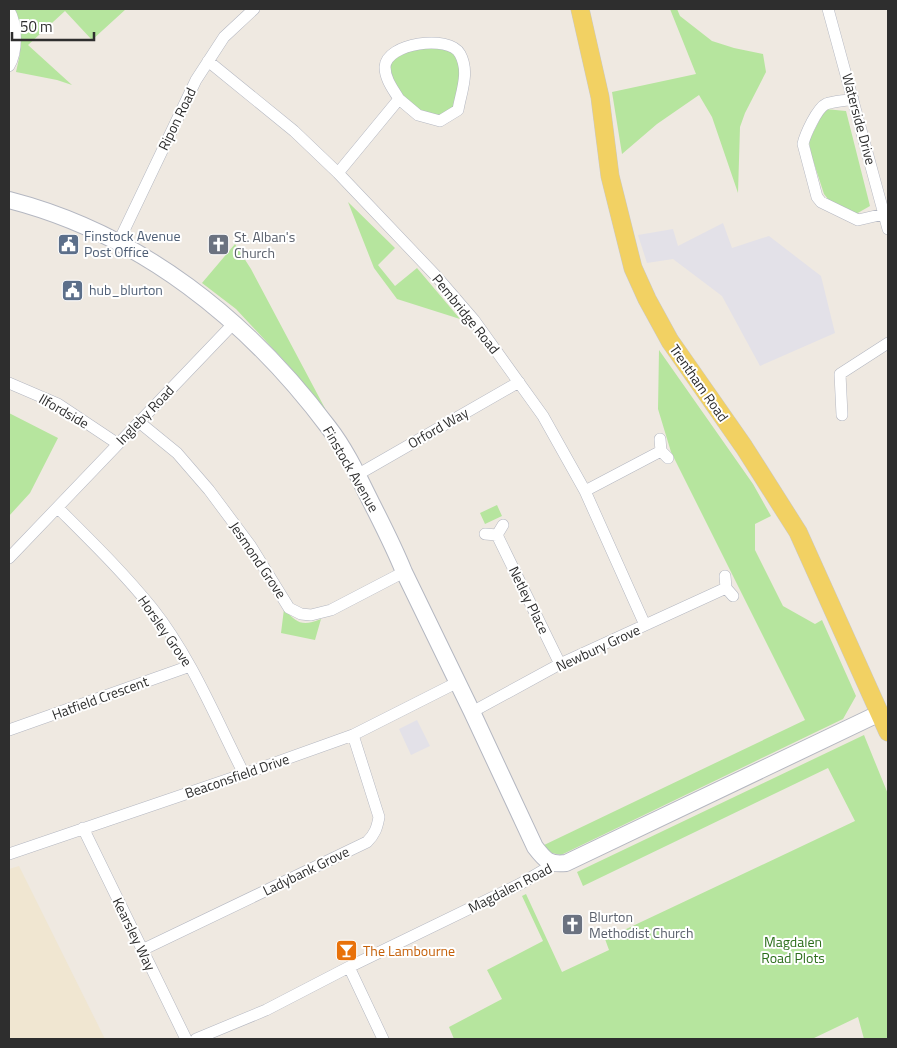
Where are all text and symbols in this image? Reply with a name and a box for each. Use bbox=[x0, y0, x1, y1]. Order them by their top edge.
scale bar bbox=[12, 10, 95, 42]
text: 50 m bbox=[20, 15, 53, 38]
street label: Waterside Drive bbox=[837, 71, 882, 167]
street label: Ripon Road bbox=[152, 84, 201, 154]
place label: Finstock Avenue Post Office bbox=[84, 225, 180, 262]
place label: St. Alban's Church bbox=[234, 226, 295, 263]
public building icon: Finstock Avenue Post Office bbox=[56, 232, 80, 256]
church icon: St. Alban's Church bbox=[206, 233, 230, 257]
street label: Pembridge Road bbox=[428, 269, 505, 358]
public building icon: hub_blurton bbox=[61, 278, 85, 302]
place label: hub_blurton bbox=[89, 279, 163, 300]
street label: Trentham Road bbox=[665, 340, 734, 426]
street label: Ingleby Road bbox=[111, 380, 179, 449]
street label: Ilfordside bbox=[35, 388, 93, 433]
street label: Orford Way bbox=[403, 402, 472, 453]
street label: Finstock Avenue bbox=[318, 422, 385, 516]
street label: Jesmond Grove bbox=[225, 517, 292, 602]
street label: Netley Place bbox=[504, 562, 555, 637]
street label: Horsley Grove bbox=[133, 591, 198, 670]
street label: Newbury Grove bbox=[552, 619, 643, 676]
street label: Hatfield Crescent bbox=[49, 670, 151, 725]
street label: Beaconsfield Drive bbox=[182, 748, 292, 803]
street label: Ladybank Grove bbox=[259, 841, 353, 901]
street label: Magdalen Road bbox=[464, 857, 555, 918]
street label: Kearsley Way bbox=[108, 894, 161, 974]
place label: Blurton Methodist Church bbox=[589, 906, 693, 943]
church icon: Blurton Methodist Church bbox=[561, 913, 585, 937]
park label: Magdalen Road Plots bbox=[761, 931, 825, 968]
bar icon: The Lambourne bbox=[335, 939, 359, 963]
place label: The Lambourne bbox=[363, 940, 455, 961]

